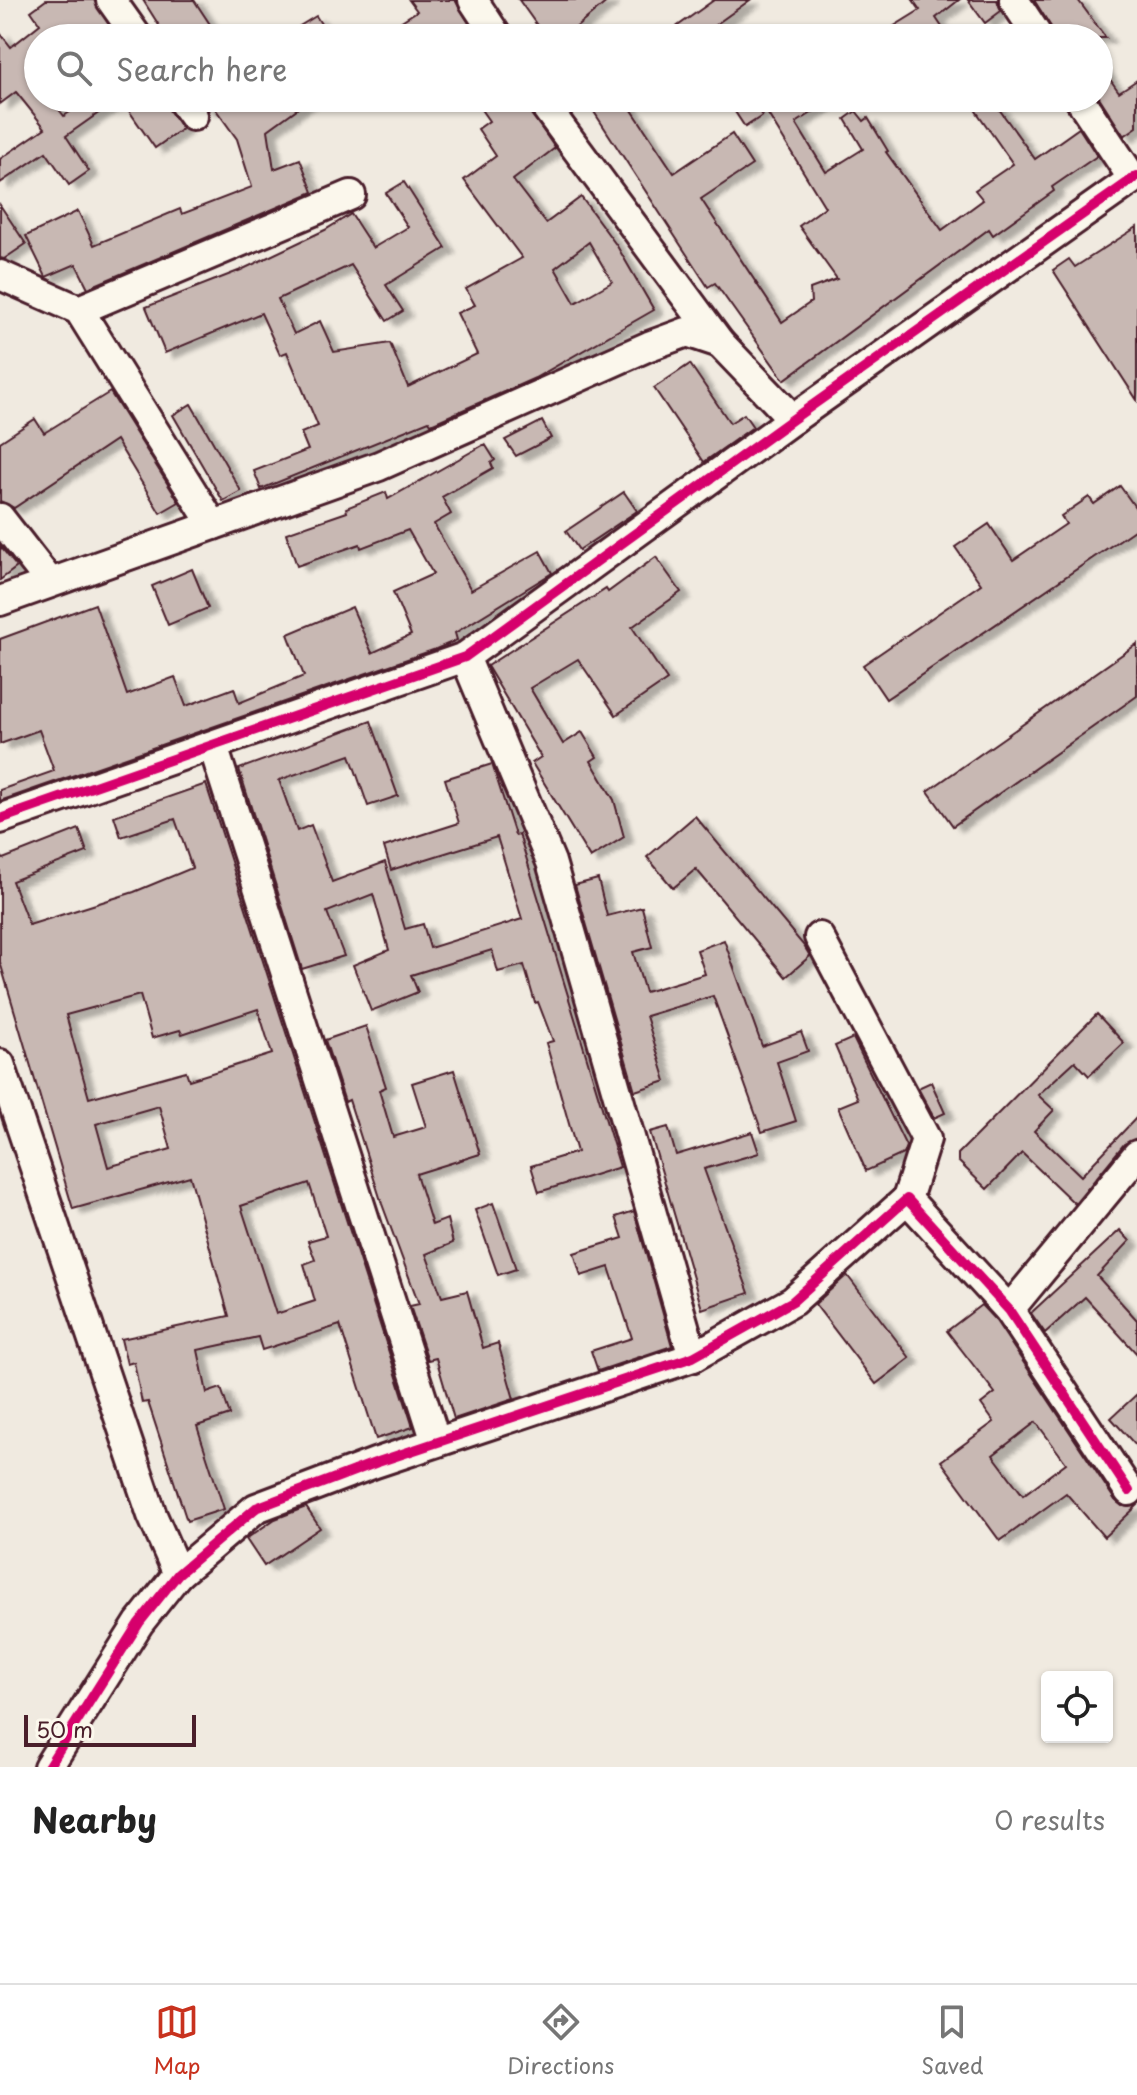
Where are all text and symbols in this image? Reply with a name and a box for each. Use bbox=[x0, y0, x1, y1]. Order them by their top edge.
search box bbox=[24, 24, 1113, 112]
icon: search bbox=[52, 46, 96, 90]
text: Search here bbox=[116, 46, 288, 91]
map controls bbox=[1041, 1671, 1113, 1743]
button: locate bbox=[1041, 1671, 1113, 1743]
scale bar bbox=[24, 1711, 196, 1747]
text: 50 m bbox=[36, 1712, 93, 1745]
text: Nearby bbox=[32, 1793, 157, 1845]
text: 0 results bbox=[994, 1800, 1105, 1839]
tab: Map bbox=[153, 2000, 200, 2081]
tab: Directions bbox=[507, 2000, 614, 2081]
tab: Saved bbox=[921, 2000, 984, 2081]

